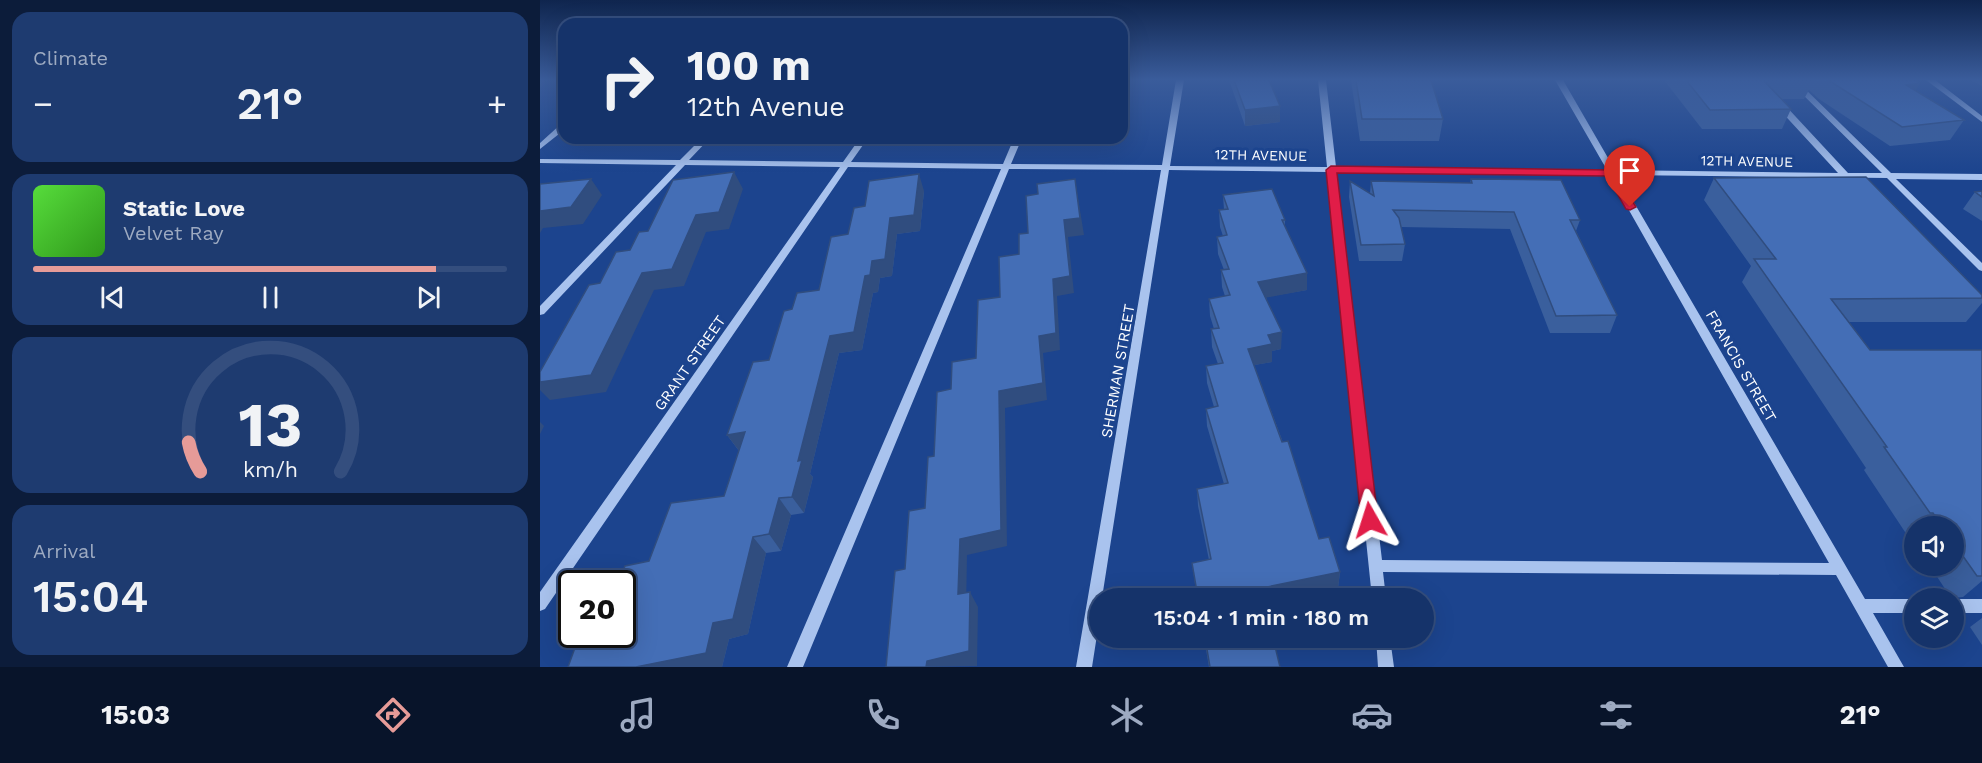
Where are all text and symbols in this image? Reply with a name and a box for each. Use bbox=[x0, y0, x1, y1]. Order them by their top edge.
text: 100 m bbox=[687, 41, 811, 90]
icon: right bbox=[588, 42, 666, 120]
text: Climate bbox=[33, 46, 108, 70]
text: 21° bbox=[236, 77, 304, 130]
text: − bbox=[33, 84, 53, 123]
text: + bbox=[487, 84, 507, 123]
text: 12th Avenue bbox=[687, 91, 845, 123]
pin bbox=[1604, 145, 1655, 207]
street label: 12TH AVENUE bbox=[1215, 146, 1307, 164]
street label: 12TH AVENUE bbox=[1701, 152, 1793, 170]
icon: arrive bbox=[1613, 154, 1646, 187]
text: Static Love bbox=[123, 196, 245, 221]
text: Velvet Ray bbox=[123, 221, 224, 245]
icon: previous bbox=[96, 281, 129, 314]
icon: pause bbox=[254, 281, 287, 314]
icon: next bbox=[412, 281, 445, 314]
street label: SHERMAN STREET bbox=[1097, 303, 1139, 439]
street label: FRANCIS STREET bbox=[1702, 307, 1780, 425]
street label: GRANT STREET bbox=[651, 312, 729, 414]
text: 13 bbox=[238, 388, 302, 461]
text: km/h bbox=[242, 457, 298, 482]
position arrow bbox=[1338, 488, 1402, 552]
map controls bbox=[1904, 516, 1964, 648]
button: sound bbox=[1904, 516, 1964, 576]
text: Arrival bbox=[33, 539, 95, 563]
text: 15:04 bbox=[33, 570, 149, 623]
speed limit sign: 20 bbox=[558, 570, 636, 648]
button: layers bbox=[1904, 588, 1964, 648]
text: 15:04 · 1 min · 180 m bbox=[1154, 605, 1369, 630]
icon: directions bbox=[372, 694, 414, 736]
icon: music bbox=[617, 694, 659, 736]
icon: phone bbox=[862, 694, 904, 736]
icon: climate bbox=[1106, 694, 1148, 736]
icon: car bbox=[1351, 694, 1393, 736]
icon: filters bbox=[1595, 694, 1637, 736]
text: 15:03 bbox=[101, 699, 170, 731]
text: 21° bbox=[1840, 699, 1881, 731]

